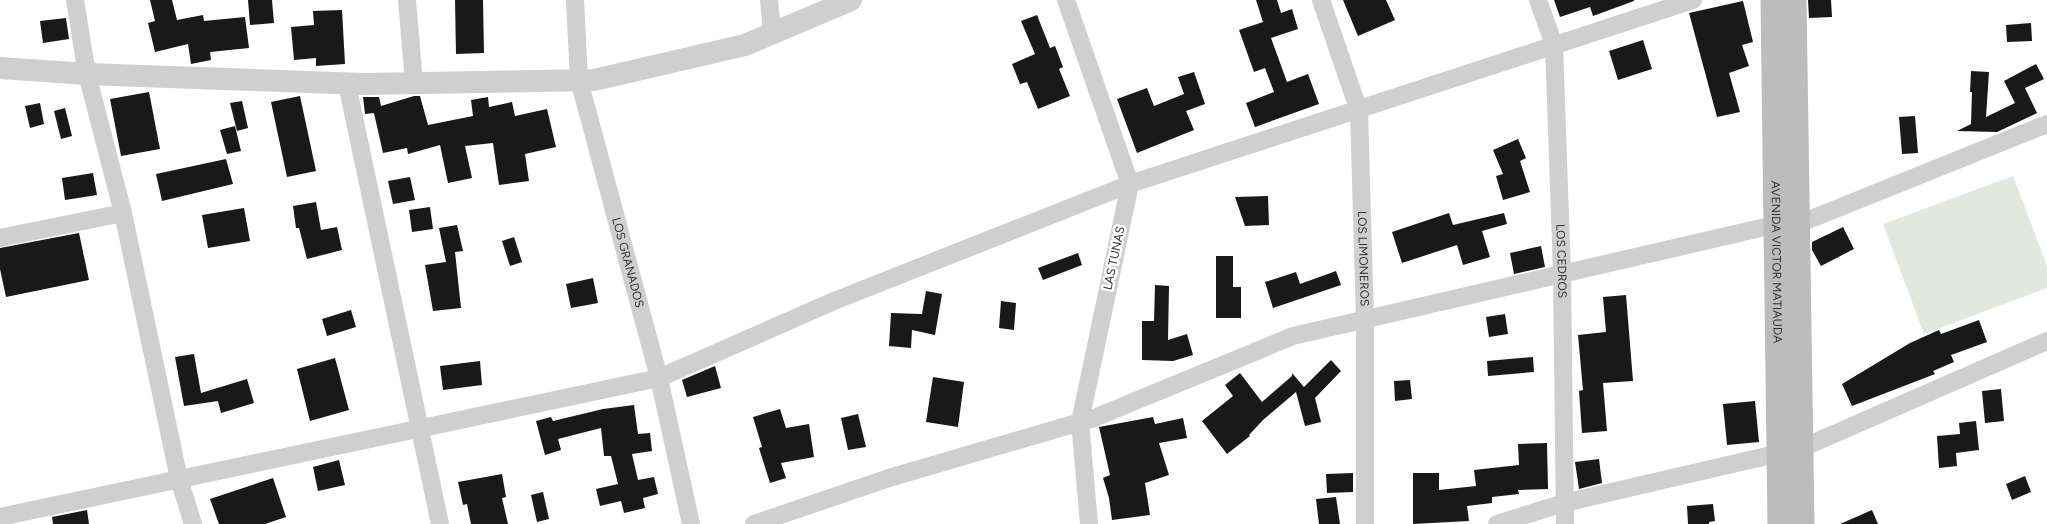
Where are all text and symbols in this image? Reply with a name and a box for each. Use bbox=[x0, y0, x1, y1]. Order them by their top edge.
street label: AVENIDA VICTOR MATIAUDA bbox=[1768, 181, 1785, 343]
street label: LOS LIMONEROS bbox=[1355, 211, 1372, 306]
street label: LOS GRANADOS bbox=[609, 216, 647, 309]
street label: LOS CEDROS bbox=[1553, 224, 1569, 298]
street label: LAS TUNAS bbox=[1100, 225, 1128, 291]

